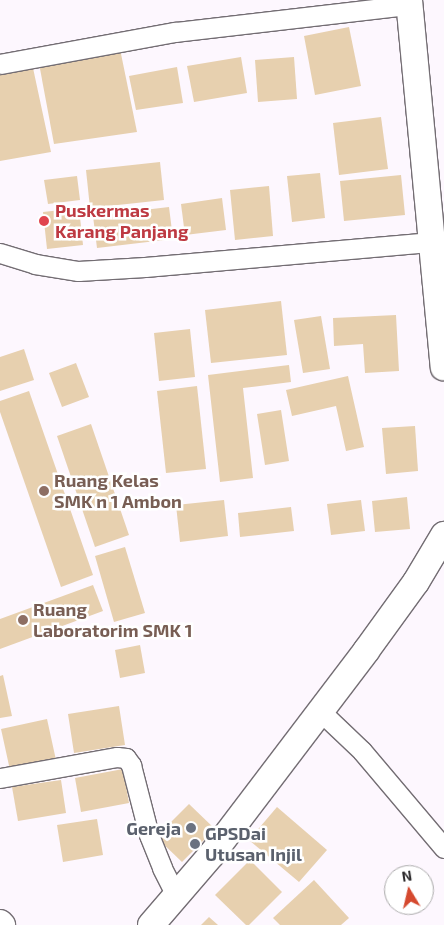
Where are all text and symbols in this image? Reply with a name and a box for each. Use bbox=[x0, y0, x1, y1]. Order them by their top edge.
place label: Puskermas Karang Panjang bbox=[55, 200, 188, 242]
marker: Puskermas Karang Panjang bbox=[37, 214, 51, 228]
place label: Ruang Kelas SMK n 1 Ambon bbox=[54, 470, 182, 512]
marker: Ruang Kelas SMK n 1 Ambon bbox=[38, 485, 50, 497]
place label: Ruang Laboratorim SMK 1 bbox=[33, 599, 193, 642]
marker: Ruang Laboratorim SMK 1 bbox=[17, 614, 29, 626]
place label: Gereja bbox=[126, 817, 181, 839]
marker: Gereja bbox=[185, 822, 197, 834]
place label: GPSDai Utusan Injil bbox=[205, 823, 302, 866]
marker: GPSDai Utusan Injil bbox=[189, 838, 201, 850]
north arrow bbox=[384, 865, 434, 915]
text: N bbox=[400, 866, 413, 885]

